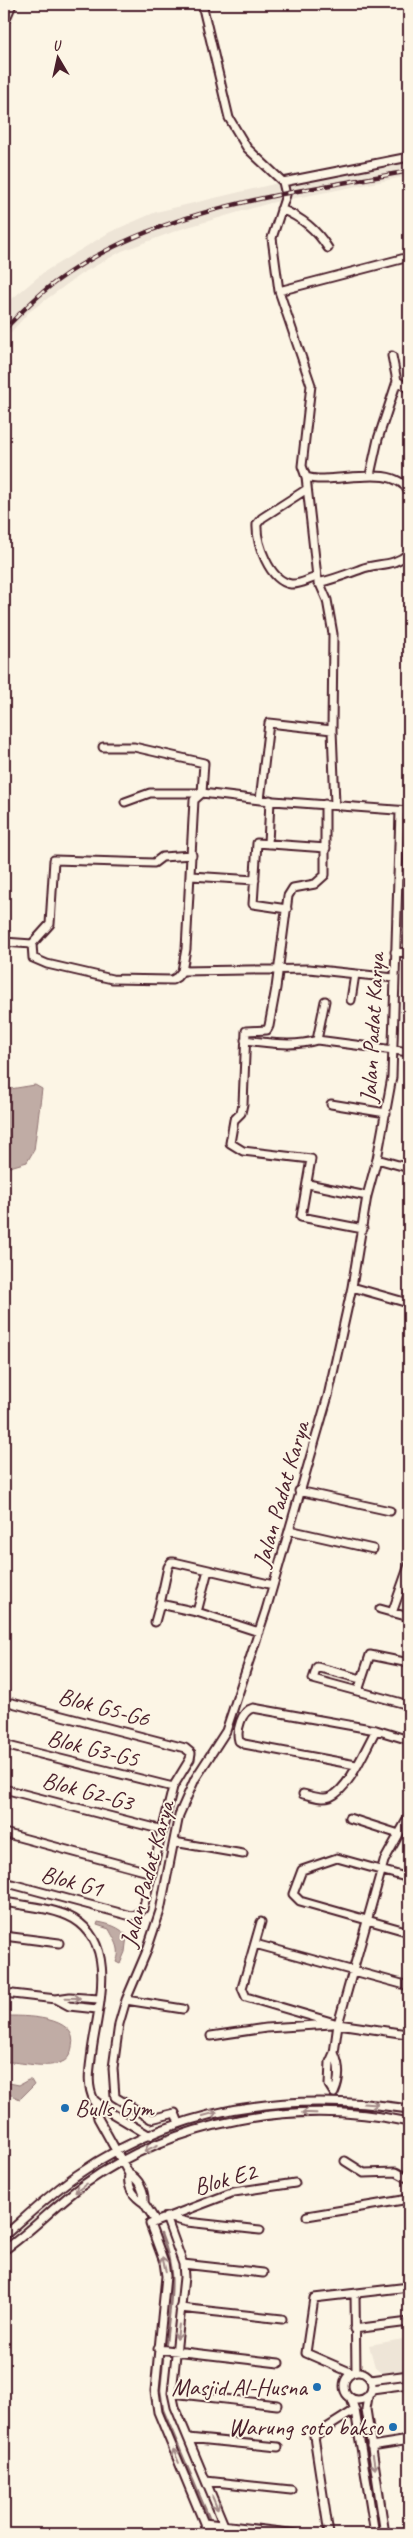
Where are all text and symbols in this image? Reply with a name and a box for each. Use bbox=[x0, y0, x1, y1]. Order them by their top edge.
north arrow bbox=[32, 32, 82, 82]
text: U bbox=[51, 36, 64, 55]
street label: Jalan Padat Karya bbox=[353, 950, 391, 1105]
street label: Jalan Padat Karya bbox=[246, 1416, 317, 1571]
street label: Blok G5-G6 bbox=[55, 1680, 154, 1734]
street label: Blok G3-G5 bbox=[44, 1722, 143, 1774]
street label: Blok G2-G3 bbox=[39, 1764, 139, 1818]
street label: Jalan Padat Karya bbox=[113, 1796, 181, 1951]
street label: Blok G1 bbox=[38, 1858, 107, 1904]
one-way arrow bbox=[65, 1993, 81, 2003]
place label: Bulls Gym bbox=[75, 2093, 155, 2123]
one-way arrow bbox=[363, 2099, 379, 2108]
marker: Bulls Gym bbox=[59, 2102, 71, 2114]
one-way arrow bbox=[202, 2109, 218, 2119]
one-way arrow bbox=[301, 2109, 317, 2118]
one-way arrow bbox=[144, 2144, 159, 2153]
street label: Blok E2 bbox=[191, 2156, 262, 2202]
one-way arrow bbox=[75, 2182, 88, 2193]
one-way arrow bbox=[159, 2256, 168, 2272]
one-way arrow bbox=[173, 2324, 183, 2340]
place label: Masjid Al-Husna bbox=[171, 2372, 308, 2402]
marker: Masjid Al-Husna bbox=[311, 2381, 323, 2393]
place label: Warung soto bakso bbox=[228, 2412, 385, 2442]
marker: Warung soto bakso bbox=[387, 2421, 399, 2433]
one-way arrow bbox=[171, 2449, 181, 2464]
one-way arrow bbox=[369, 2454, 379, 2470]
one-way arrow bbox=[211, 2495, 220, 2510]

